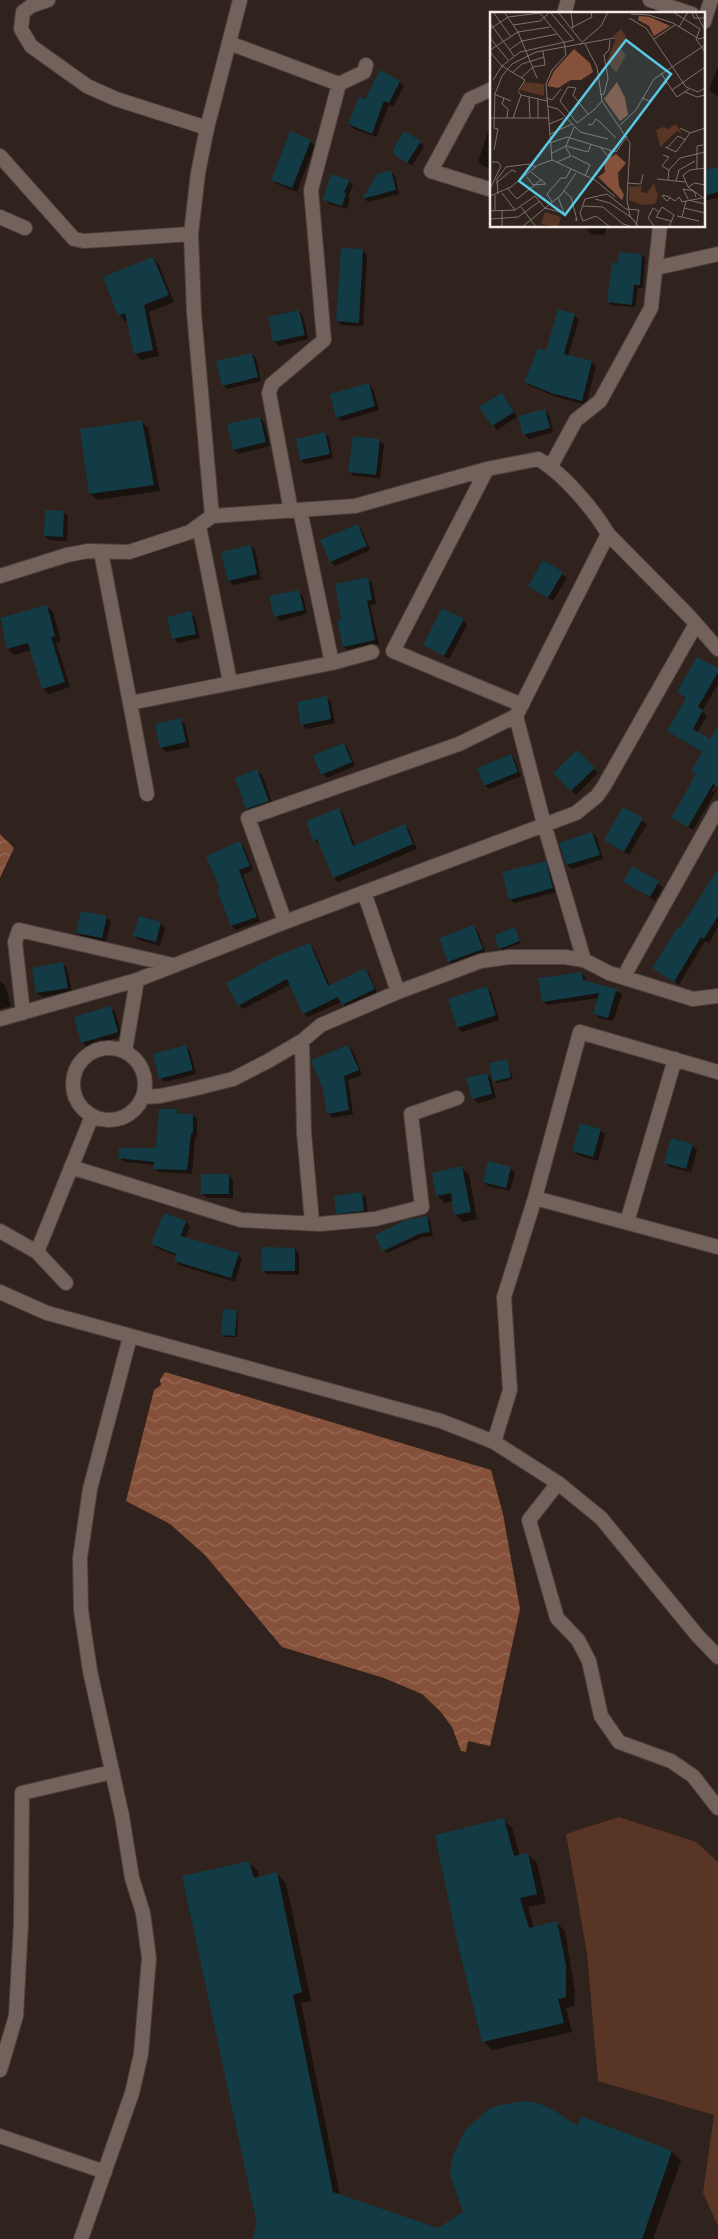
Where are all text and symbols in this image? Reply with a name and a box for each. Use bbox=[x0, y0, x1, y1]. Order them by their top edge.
inset map bbox=[490, 12, 706, 228]

